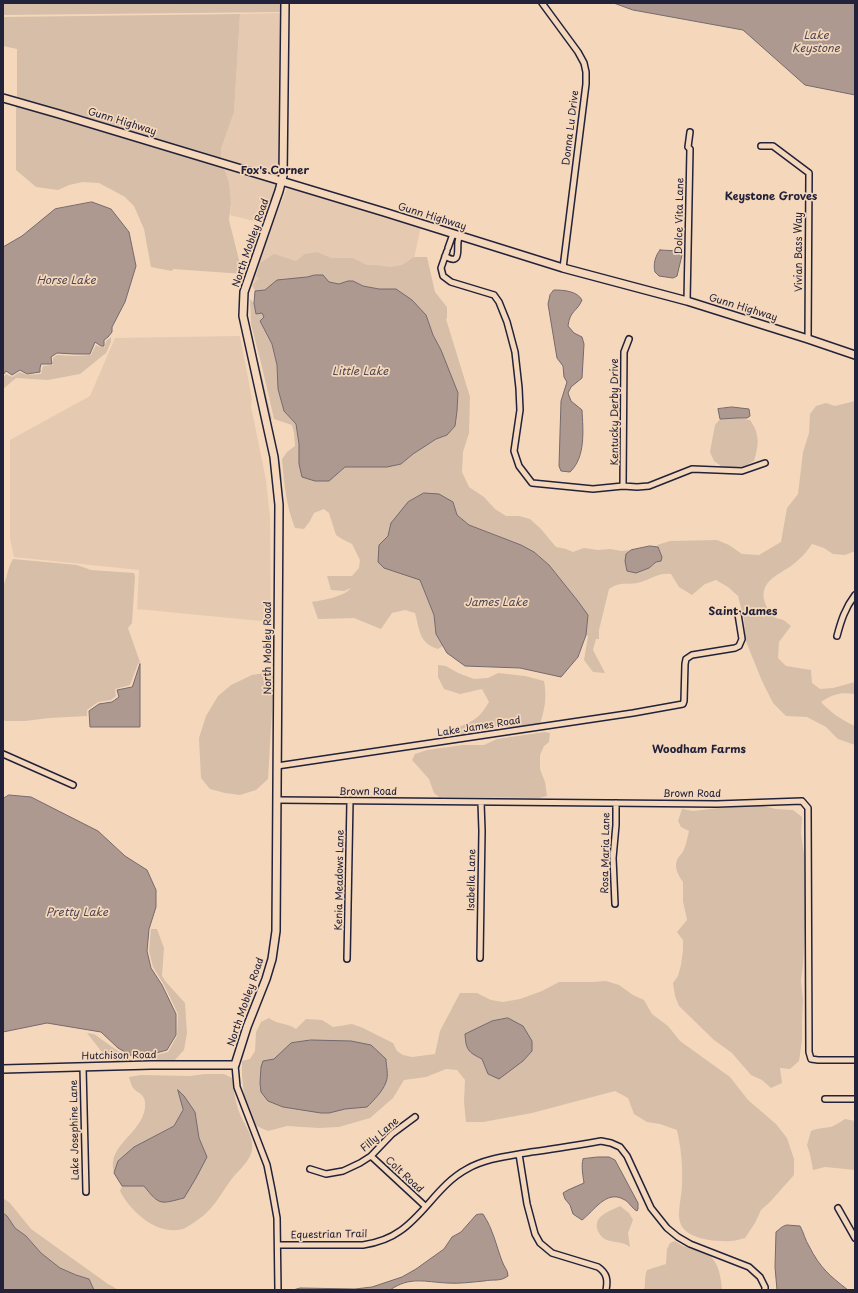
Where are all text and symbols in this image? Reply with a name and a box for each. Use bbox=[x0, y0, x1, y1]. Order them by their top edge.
water label: Lake Keystone bbox=[792, 29, 840, 55]
street label: Donna Lu Drive bbox=[560, 90, 582, 166]
street label: Gunn Highway bbox=[86, 106, 158, 138]
district label: Fox's Corner bbox=[241, 164, 309, 178]
street label: Dolce Vita Lane bbox=[673, 177, 687, 255]
district label: Keystone Groves bbox=[725, 190, 817, 204]
street label: North Mobley Road bbox=[230, 197, 272, 289]
street label: Gunn Highway bbox=[396, 201, 468, 233]
street label: Vivian Bass Way bbox=[793, 212, 805, 292]
water label: Horse Lake bbox=[36, 274, 96, 288]
street label: Gunn Highway bbox=[707, 292, 779, 324]
street label: Kentucky Derby Drive bbox=[609, 359, 621, 465]
water label: Little Lake bbox=[332, 365, 388, 379]
water label: James Lake bbox=[465, 596, 527, 610]
street label: North Mobley Road bbox=[262, 601, 274, 695]
district label: Saint James bbox=[709, 605, 777, 619]
street label: Lake James Road bbox=[436, 714, 522, 740]
district label: Woodham Farms bbox=[652, 743, 746, 757]
street label: Brown Road bbox=[339, 786, 397, 798]
street label: Brown Road bbox=[663, 788, 721, 800]
street label: Rosa Maria Lane bbox=[599, 812, 613, 894]
street label: Kenia Meadows Lane bbox=[333, 829, 347, 931]
street label: Isabella Lane bbox=[465, 849, 479, 911]
water label: Pretty Lake bbox=[46, 906, 108, 920]
street label: North Mobley Road bbox=[225, 956, 267, 1048]
street label: Hutchison Road bbox=[81, 1049, 157, 1063]
street label: Lake Josephine Lane bbox=[68, 1080, 82, 1180]
street label: Filly Lane bbox=[359, 1115, 401, 1155]
street label: Colt Road bbox=[383, 1154, 425, 1196]
street label: Equestrian Trail bbox=[291, 1228, 367, 1242]

